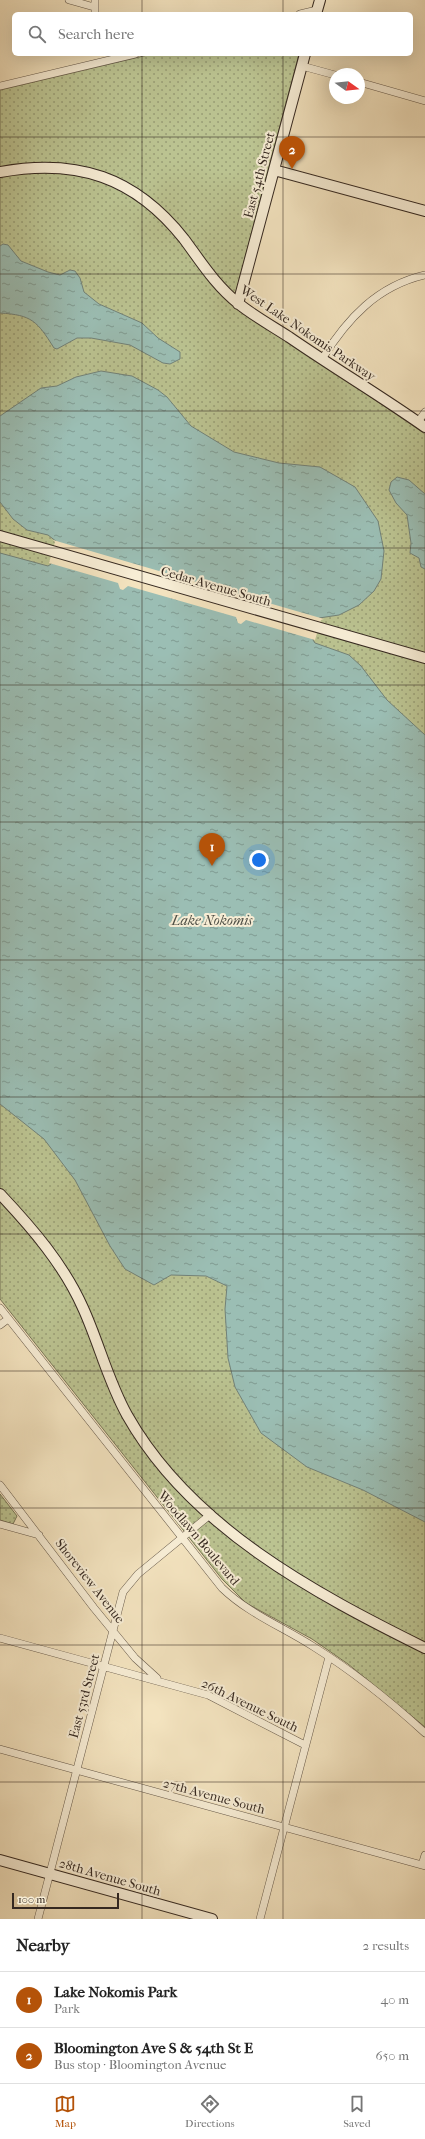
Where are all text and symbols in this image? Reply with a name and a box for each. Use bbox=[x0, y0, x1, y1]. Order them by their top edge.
search box bbox=[12, 12, 413, 56]
icon: search bbox=[26, 23, 48, 45]
text: Search here bbox=[58, 25, 134, 43]
north arrow bbox=[329, 68, 365, 104]
street label: East 54th Street bbox=[240, 130, 278, 220]
pin: 2 bbox=[279, 136, 305, 169]
street label: West Lake Nokomis Parkway bbox=[237, 282, 379, 384]
street label: Cedar Avenue South bbox=[159, 563, 273, 609]
pin: 1 bbox=[199, 833, 225, 866]
your location bbox=[249, 850, 269, 870]
water label: Lake Nokomis bbox=[171, 912, 253, 929]
street label: Woodlawn Boulevard bbox=[155, 1487, 243, 1589]
street label: Shoreview Avenue bbox=[52, 1536, 128, 1627]
street label: East 53rd Street bbox=[66, 1652, 103, 1740]
street label: 26th Avenue South bbox=[199, 1675, 301, 1735]
street label: 27th Avenue South bbox=[161, 1775, 267, 1817]
street label: 28th Avenue South bbox=[57, 1855, 163, 1899]
scale bar bbox=[12, 1891, 119, 1910]
text: 100 m bbox=[18, 1893, 46, 1906]
text: Nearby bbox=[16, 1935, 70, 1955]
text: 2 results bbox=[363, 1938, 409, 1953]
text: Lake Nokomis Park bbox=[54, 1983, 177, 2001]
text: 1 bbox=[27, 1992, 31, 2007]
text: 40 m bbox=[381, 1992, 409, 2007]
text: Park bbox=[54, 2001, 80, 2016]
text: Bloomington Ave S & 54th St E bbox=[54, 2039, 253, 2057]
text: 2 bbox=[26, 2048, 32, 2063]
text: 650 m bbox=[376, 2048, 409, 2063]
text: Bus stop · Bloomington Avenue bbox=[54, 2057, 227, 2072]
tab: Map bbox=[54, 2093, 76, 2130]
tab: Directions bbox=[185, 2093, 235, 2130]
tab: Saved bbox=[343, 2093, 371, 2130]

